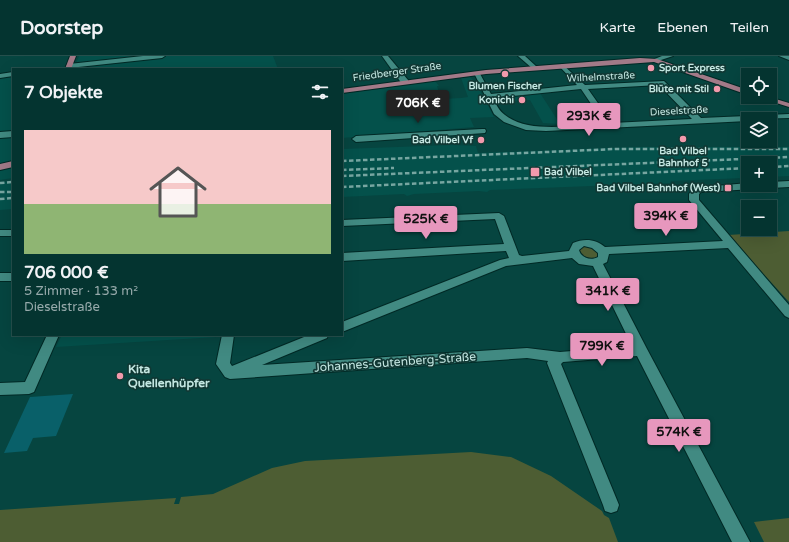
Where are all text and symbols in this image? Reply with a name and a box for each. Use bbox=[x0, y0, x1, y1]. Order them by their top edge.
text: Doorstep bbox=[20, 17, 103, 39]
text: Karte bbox=[600, 19, 635, 36]
text: Ebenen bbox=[657, 19, 708, 36]
text: Teilen bbox=[730, 19, 769, 36]
street label: Friedberger Straße bbox=[352, 60, 442, 84]
place label: Sport Express bbox=[659, 62, 725, 74]
marker: Sport Express bbox=[646, 63, 656, 73]
map controls bbox=[741, 68, 777, 236]
button: locate bbox=[741, 68, 777, 104]
marker: Blumen Fischer bbox=[500, 69, 510, 79]
street label: Wilhelmstraße bbox=[567, 69, 636, 85]
place label: Blumen Fischer bbox=[468, 80, 542, 92]
icon: filters bbox=[309, 81, 331, 103]
text: 7 Objekte bbox=[24, 82, 103, 103]
place label: Blüte mit Stil bbox=[649, 83, 709, 95]
marker: Blüte mit Stil bbox=[712, 84, 722, 94]
pin: 706K € bbox=[385, 90, 451, 124]
place label: Konichi bbox=[479, 94, 514, 106]
text: 706K € bbox=[395, 95, 441, 111]
marker: Konichi bbox=[517, 95, 527, 105]
pin: 293K € bbox=[556, 103, 622, 137]
street label: Dieselstraße bbox=[650, 103, 709, 119]
text: 293K € bbox=[566, 108, 612, 124]
button: layers bbox=[741, 112, 777, 148]
place label: Bad Vilbel Vf bbox=[412, 134, 473, 146]
marker: Bad Vilbel Bahnhof 5 bbox=[678, 134, 688, 144]
marker: Bad Vilbel Vf bbox=[476, 135, 486, 145]
place label: Bad Vilbel Bahnhof 5 bbox=[658, 145, 708, 169]
icon: home bbox=[142, 156, 214, 228]
button: + bbox=[741, 156, 777, 192]
marker: Bad Vilbel bbox=[529, 166, 541, 178]
place label: Bad Vilbel bbox=[544, 166, 592, 178]
place label: Bad Vilbel Bahnhof (West) bbox=[596, 182, 720, 194]
marker: Bad Vilbel Bahnhof (West) bbox=[723, 183, 733, 193]
button: − bbox=[741, 200, 777, 236]
pin: 394K € bbox=[633, 203, 699, 237]
pin: 525K € bbox=[393, 206, 459, 240]
text: 394K € bbox=[643, 208, 689, 224]
text: 525K € bbox=[403, 211, 449, 227]
text: 706 000 € bbox=[24, 262, 109, 283]
pin: 341K € bbox=[575, 278, 641, 312]
text: 5 Zimmer · 133 m² bbox=[24, 283, 138, 299]
text: 341K € bbox=[585, 283, 631, 299]
text: Dieselstraße bbox=[24, 299, 100, 315]
pin: 799K € bbox=[569, 333, 635, 367]
text: 799K € bbox=[579, 338, 625, 354]
street label: Johannes-Gutenberg-Straße bbox=[314, 349, 477, 375]
place label: Kita Quellenhüpfer bbox=[128, 362, 210, 391]
marker: Kita Quellenhüpfer bbox=[115, 371, 125, 381]
pin: 574K € bbox=[646, 419, 712, 453]
text: 574K € bbox=[656, 424, 702, 440]

